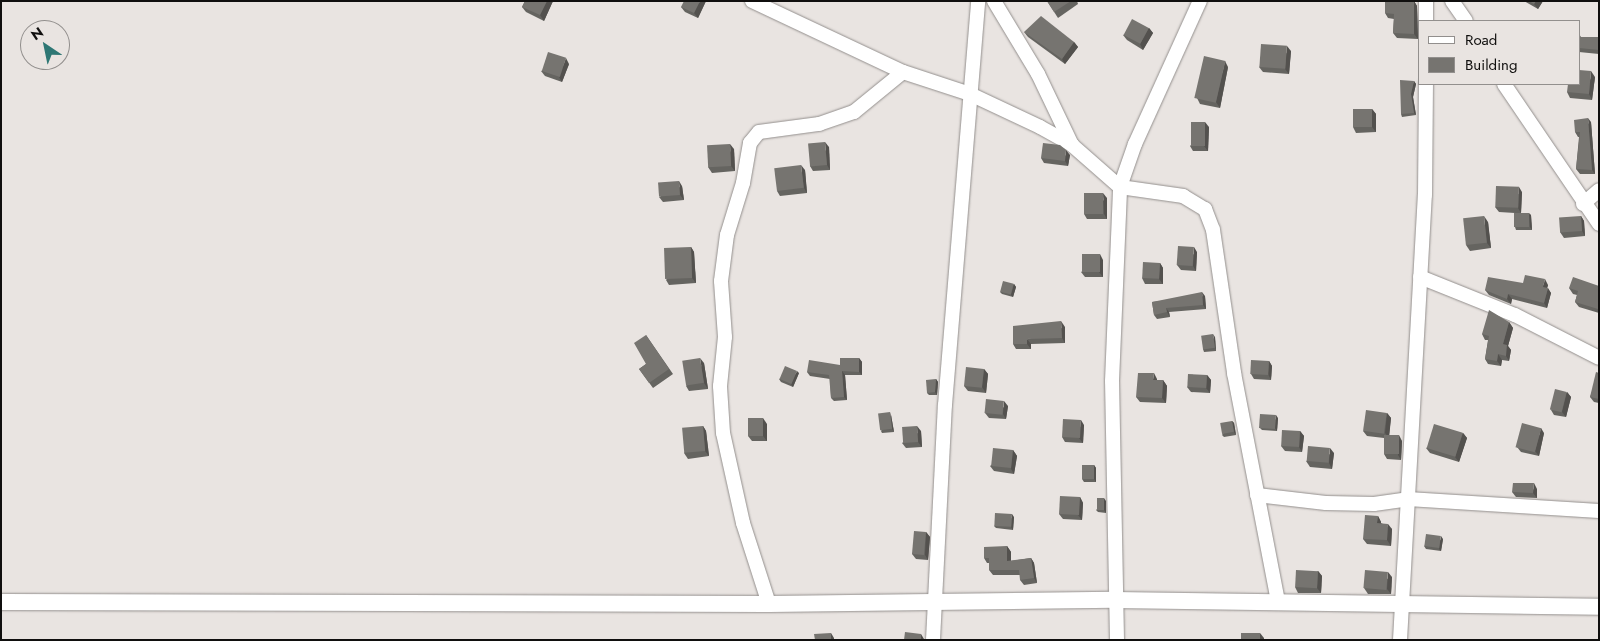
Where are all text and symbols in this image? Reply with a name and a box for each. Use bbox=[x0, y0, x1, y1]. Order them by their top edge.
north arrow bbox=[20, 20, 70, 70]
legend bbox=[1418, 20, 1580, 85]
text: N bbox=[27, 22, 47, 45]
text: Road bbox=[1465, 29, 1497, 51]
text: Building bbox=[1465, 54, 1517, 76]

